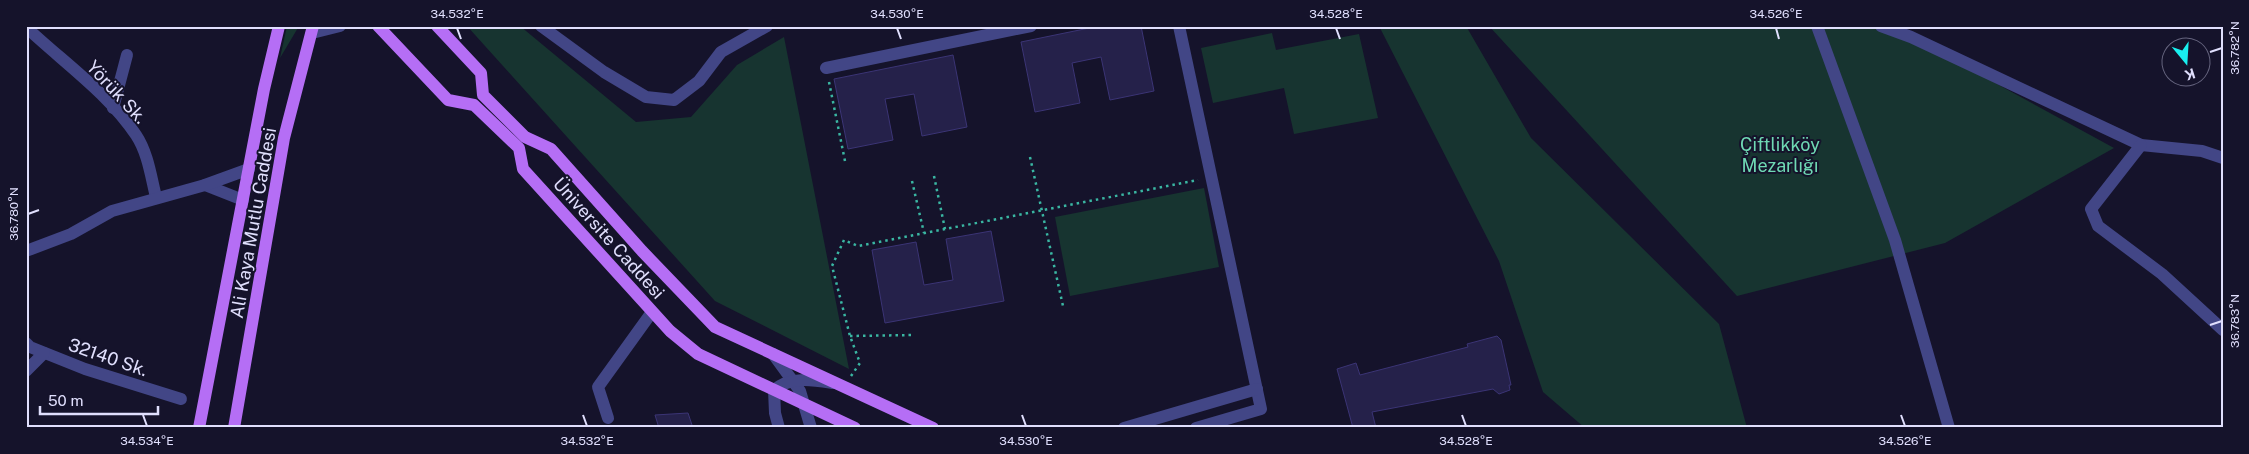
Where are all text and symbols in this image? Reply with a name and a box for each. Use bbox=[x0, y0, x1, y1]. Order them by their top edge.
text: 34.532°E bbox=[430, 7, 484, 21]
text: 34.530°E bbox=[870, 7, 924, 21]
text: 34.528°E bbox=[1309, 7, 1363, 21]
text: 34.526°E bbox=[1749, 7, 1803, 21]
text: 36.782°N bbox=[2228, 21, 2242, 75]
north arrow bbox=[2162, 38, 2212, 88]
street label: Yörük Sk. bbox=[83, 56, 151, 128]
text: K bbox=[2183, 65, 2197, 84]
street label: Ali Kaya Mutlu Caddesi bbox=[226, 126, 280, 320]
park label: Çiftlikköy Mezarlığı bbox=[1740, 134, 1820, 176]
street label: Üniversite Caddesi bbox=[549, 172, 670, 303]
text: 36.780°N bbox=[7, 187, 21, 241]
text: 36.783°N bbox=[2228, 294, 2242, 348]
street label: 32140 Sk. bbox=[66, 334, 150, 380]
scale bar bbox=[40, 384, 158, 416]
text: 50 m bbox=[48, 392, 83, 409]
text: 34.534°E bbox=[120, 434, 174, 448]
text: 34.532°E bbox=[560, 434, 614, 448]
text: 34.530°E bbox=[999, 434, 1053, 448]
text: 34.528°E bbox=[1439, 434, 1493, 448]
text: 34.526°E bbox=[1878, 434, 1932, 448]

